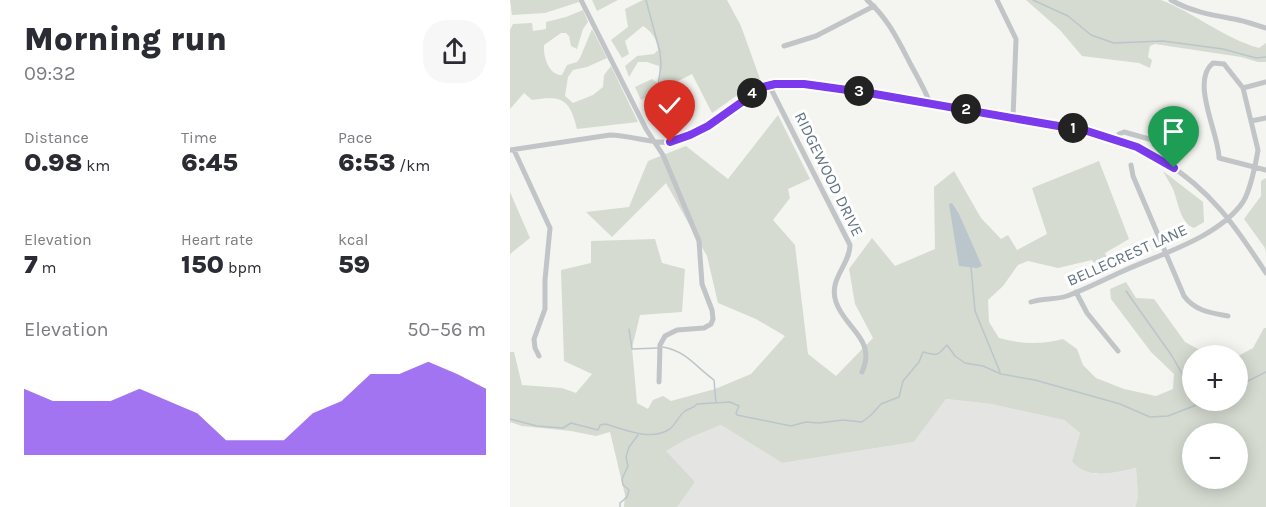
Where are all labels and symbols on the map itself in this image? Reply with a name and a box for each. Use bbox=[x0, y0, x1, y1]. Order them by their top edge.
pin: 3 bbox=[844, 76, 874, 106]
pin: 4 bbox=[737, 78, 767, 108]
pin bbox=[644, 80, 695, 142]
pin: 2 bbox=[951, 94, 981, 124]
pin bbox=[1148, 106, 1199, 168]
street label: RIDGEWOOD DRIVE bbox=[791, 109, 867, 239]
pin: 1 bbox=[1058, 113, 1088, 143]
street label: BELLECREST LANE bbox=[1064, 220, 1190, 290]

